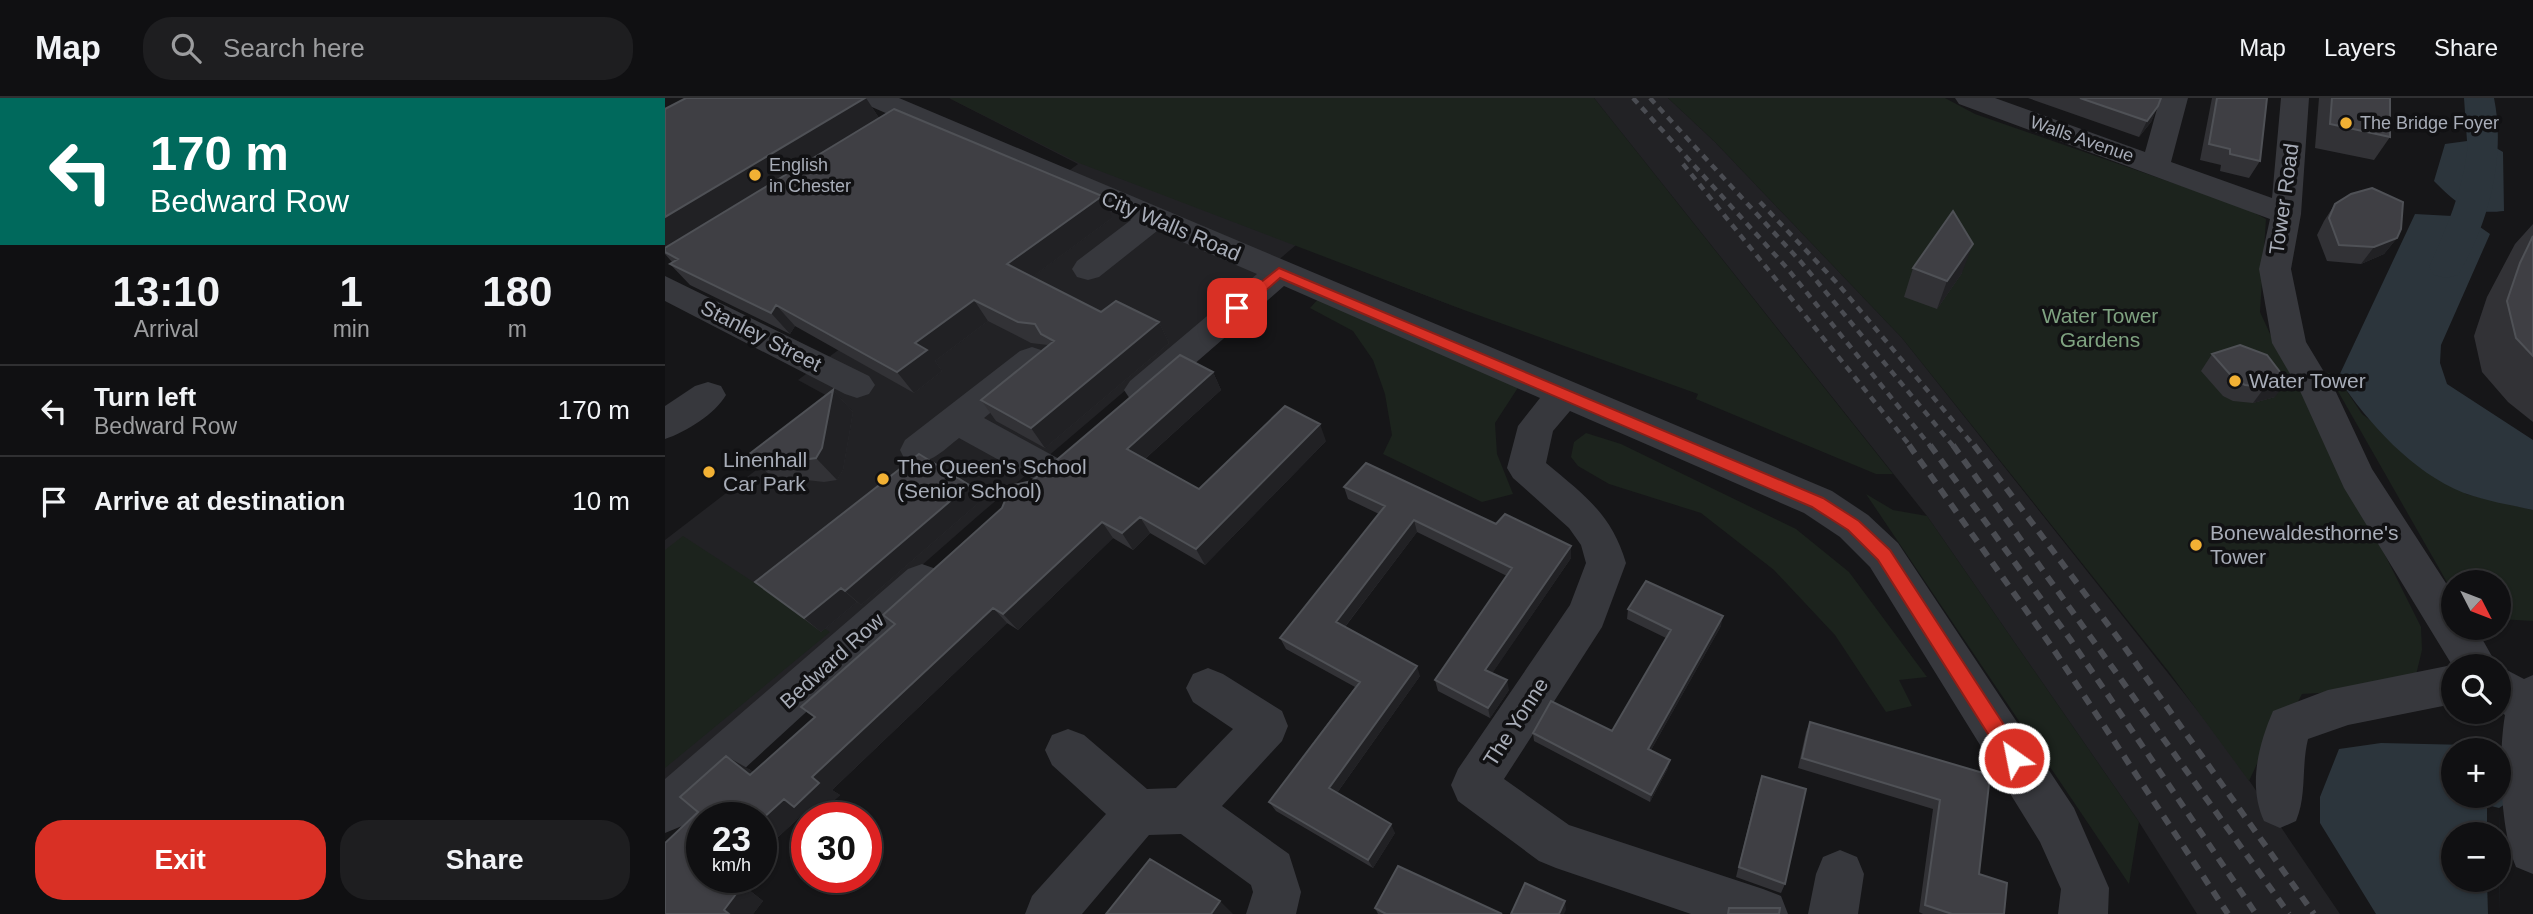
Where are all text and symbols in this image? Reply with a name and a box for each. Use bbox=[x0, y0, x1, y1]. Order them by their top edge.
search box bbox=[143, 17, 633, 80]
text: Map bbox=[35, 29, 101, 66]
icon: search bbox=[167, 29, 205, 67]
text: Search here bbox=[223, 33, 365, 63]
text: Map bbox=[2239, 34, 2286, 61]
text: Layers bbox=[2324, 34, 2396, 61]
text: Share bbox=[2434, 34, 2498, 61]
street label: Walls Avenue bbox=[2028, 112, 2136, 166]
place label: The Bridge Foyer bbox=[2360, 113, 2499, 133]
marker: The Bridge Foyer bbox=[2338, 115, 2354, 131]
icon: left bbox=[35, 126, 126, 217]
text: 170 m bbox=[150, 126, 289, 180]
street label: Tower Road bbox=[2264, 142, 2303, 256]
place label: English in Chester bbox=[769, 155, 851, 196]
marker: English in Chester bbox=[747, 167, 763, 183]
text: Bedward Row bbox=[150, 183, 349, 219]
street label: City Walls Road bbox=[1098, 186, 1244, 265]
text: 13:10 bbox=[113, 268, 220, 315]
text: 1 bbox=[339, 268, 363, 315]
text: 180 bbox=[482, 268, 552, 315]
pin bbox=[1207, 278, 1267, 338]
icon: arrive bbox=[1218, 289, 1256, 327]
street label: Stanley Street bbox=[697, 295, 825, 376]
park label: Water Tower Gardens bbox=[2042, 304, 2158, 351]
text: Arrival bbox=[134, 316, 199, 342]
text: min bbox=[333, 316, 370, 342]
text: m bbox=[508, 316, 527, 342]
place label: Water Tower bbox=[2249, 369, 2366, 392]
marker: Water Tower bbox=[2227, 373, 2243, 389]
text: Turn left bbox=[94, 382, 196, 412]
icon: left bbox=[35, 392, 73, 430]
text: 170 m bbox=[558, 395, 630, 425]
text: Bedward Row bbox=[94, 413, 237, 439]
place label: Linenhall Car Park bbox=[723, 448, 807, 495]
place label: The Queen's School (Senior School) bbox=[897, 455, 1087, 502]
marker: Linenhall Car Park bbox=[701, 464, 717, 480]
marker: The Queen's School (Senior School) bbox=[875, 471, 891, 487]
icon: arrive bbox=[35, 483, 73, 521]
text: Arrive at destination bbox=[94, 486, 345, 516]
text: 10 m bbox=[572, 486, 630, 516]
place label: Bonewaldesthorne's Tower bbox=[2210, 521, 2398, 568]
marker: Bonewaldesthorne's Tower bbox=[2188, 537, 2204, 553]
north arrow bbox=[2441, 570, 2511, 640]
map controls bbox=[2441, 570, 2511, 892]
street label: Bedward Row bbox=[775, 608, 889, 713]
button: search bbox=[2441, 654, 2511, 724]
street label: The Yonne bbox=[1479, 673, 1553, 770]
position arrow bbox=[1977, 721, 2051, 795]
button: + bbox=[2441, 738, 2511, 808]
speed limit sign: 30 bbox=[791, 802, 882, 893]
text: 23 bbox=[712, 819, 751, 858]
button: Exit bbox=[35, 820, 326, 900]
button: Share bbox=[340, 820, 630, 900]
button: − bbox=[2441, 822, 2511, 892]
text: km/h bbox=[712, 855, 751, 875]

